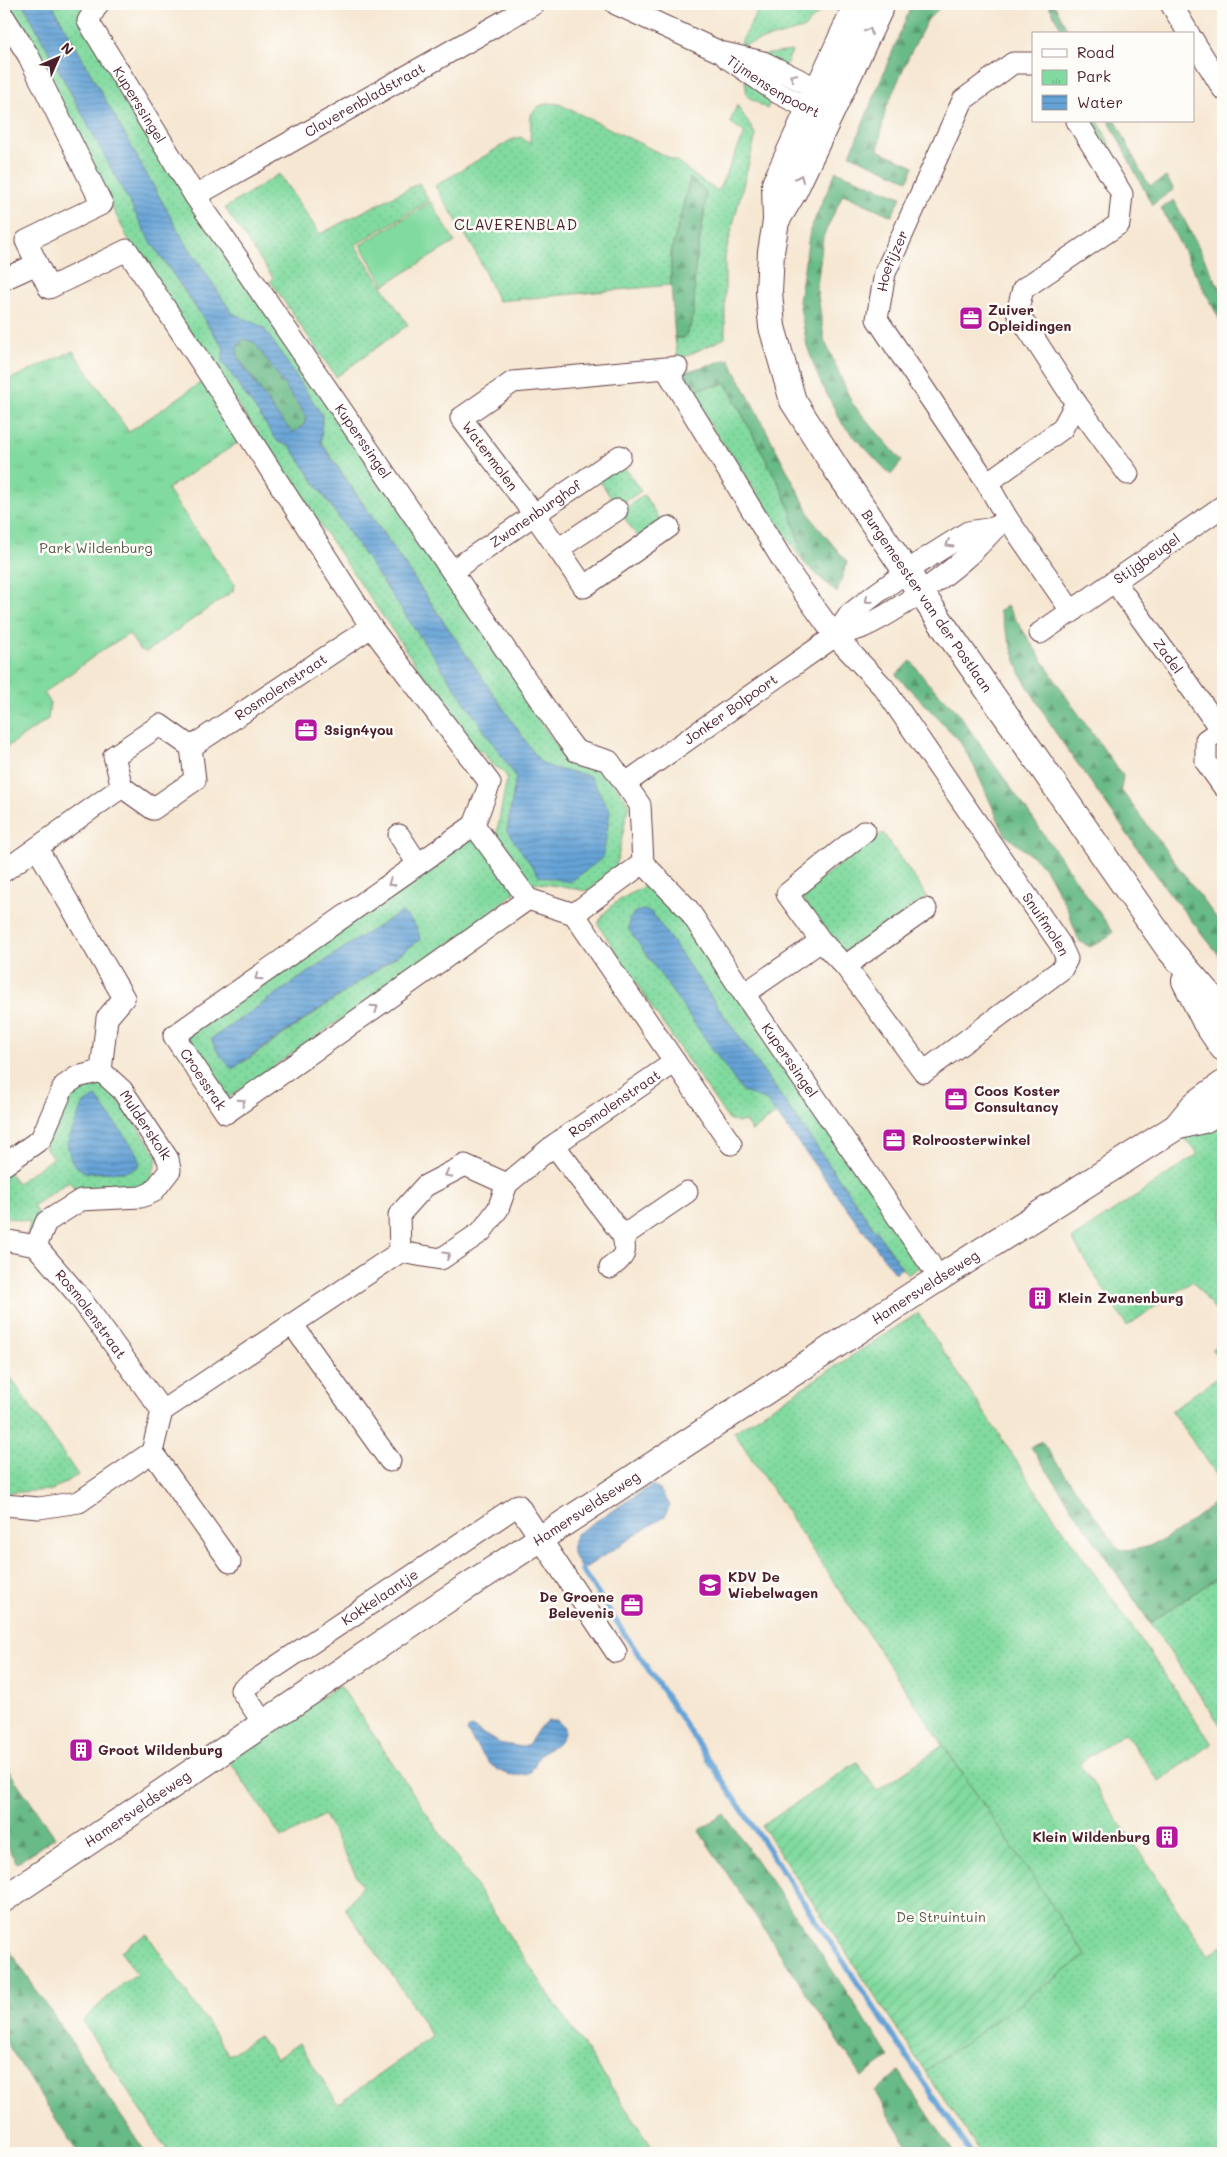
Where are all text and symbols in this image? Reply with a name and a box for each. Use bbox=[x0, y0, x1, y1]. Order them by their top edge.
one-way arrow bbox=[863, 28, 873, 37]
north arrow bbox=[32, 32, 82, 82]
legend bbox=[1032, 32, 1194, 122]
text: N bbox=[57, 38, 78, 59]
text: Road bbox=[1077, 42, 1114, 62]
street label: Tijmensenpoort bbox=[723, 50, 823, 122]
street label: Claverenbladstraat bbox=[301, 58, 428, 141]
street label: Kuperssingel bbox=[109, 63, 170, 146]
text: Park bbox=[1077, 66, 1111, 86]
one-way arrow bbox=[790, 73, 799, 83]
text: Water bbox=[1077, 92, 1123, 112]
one-way arrow bbox=[793, 174, 804, 183]
district label: CLAVERENBLAD bbox=[454, 214, 578, 234]
street label: Hoefijzer bbox=[872, 227, 912, 293]
place label: Zuiver Opleidingen bbox=[988, 300, 1071, 335]
office icon: Zuiver Opleidingen bbox=[958, 305, 984, 331]
street label: Kuperssingel bbox=[331, 400, 396, 482]
street label: Watermolen bbox=[458, 417, 523, 494]
street label: Zwanenburghof bbox=[486, 475, 585, 552]
street label: Burgemeester van der Postlaan bbox=[858, 506, 997, 696]
street label: Stijgbeugel bbox=[1110, 529, 1183, 588]
park label: Park Wildenburg bbox=[39, 538, 153, 557]
one-way arrow bbox=[945, 538, 954, 548]
one-way arrow bbox=[864, 594, 873, 603]
street label: Zadel bbox=[1149, 634, 1188, 677]
street label: Rosmolenstraat bbox=[231, 649, 330, 724]
street label: Jonker Bolpoort bbox=[680, 669, 781, 748]
office icon: 3sign4you bbox=[293, 717, 319, 743]
place label: 3sign4you bbox=[324, 720, 394, 739]
one-way arrow bbox=[387, 877, 397, 886]
street label: Snuifmolen bbox=[1018, 888, 1074, 959]
one-way arrow bbox=[254, 971, 264, 980]
one-way arrow bbox=[369, 1005, 379, 1014]
street label: Kuperssingel bbox=[758, 1019, 822, 1101]
street label: Croessrak bbox=[176, 1044, 231, 1114]
street label: Rosmolenstraat bbox=[565, 1065, 664, 1141]
place label: Coos Koster Consultancy bbox=[974, 1081, 1060, 1116]
street label: Mulderskolk bbox=[116, 1086, 176, 1164]
office icon: Coos Koster Consultancy bbox=[943, 1086, 969, 1112]
one-way arrow bbox=[236, 1099, 246, 1108]
office icon: Rolroosterwinkel bbox=[881, 1127, 907, 1153]
place label: Rolroosterwinkel bbox=[912, 1130, 1030, 1149]
one-way arrow bbox=[444, 1168, 453, 1178]
street label: Hamersveldseweg bbox=[868, 1245, 982, 1328]
one-way arrow bbox=[441, 1251, 450, 1261]
street label: Rosmolenstraat bbox=[51, 1265, 131, 1362]
building icon: Klein Zwanenburg bbox=[1027, 1285, 1053, 1311]
place label: Klein Zwanenburg bbox=[1058, 1288, 1183, 1307]
street label: Hamersveldseweg bbox=[529, 1466, 643, 1550]
street label: Kokkelaantje bbox=[337, 1564, 422, 1629]
place label: KDV De Wiebelwagen bbox=[728, 1567, 818, 1602]
school or university icon: KDV De Wiebelwagen bbox=[697, 1572, 723, 1598]
place label: De Groene Belevenis bbox=[539, 1587, 614, 1622]
office icon: De Groene Belevenis bbox=[619, 1592, 645, 1618]
building icon: Groot Wildenburg bbox=[68, 1737, 94, 1763]
place label: Groot Wildenburg bbox=[98, 1740, 223, 1759]
street label: Hamersveldseweg bbox=[80, 1766, 194, 1851]
building icon: Klein Wildenburg bbox=[1154, 1824, 1180, 1850]
place label: Klein Wildenburg bbox=[1033, 1827, 1150, 1846]
park label: De Struintuin bbox=[896, 1907, 986, 1926]

